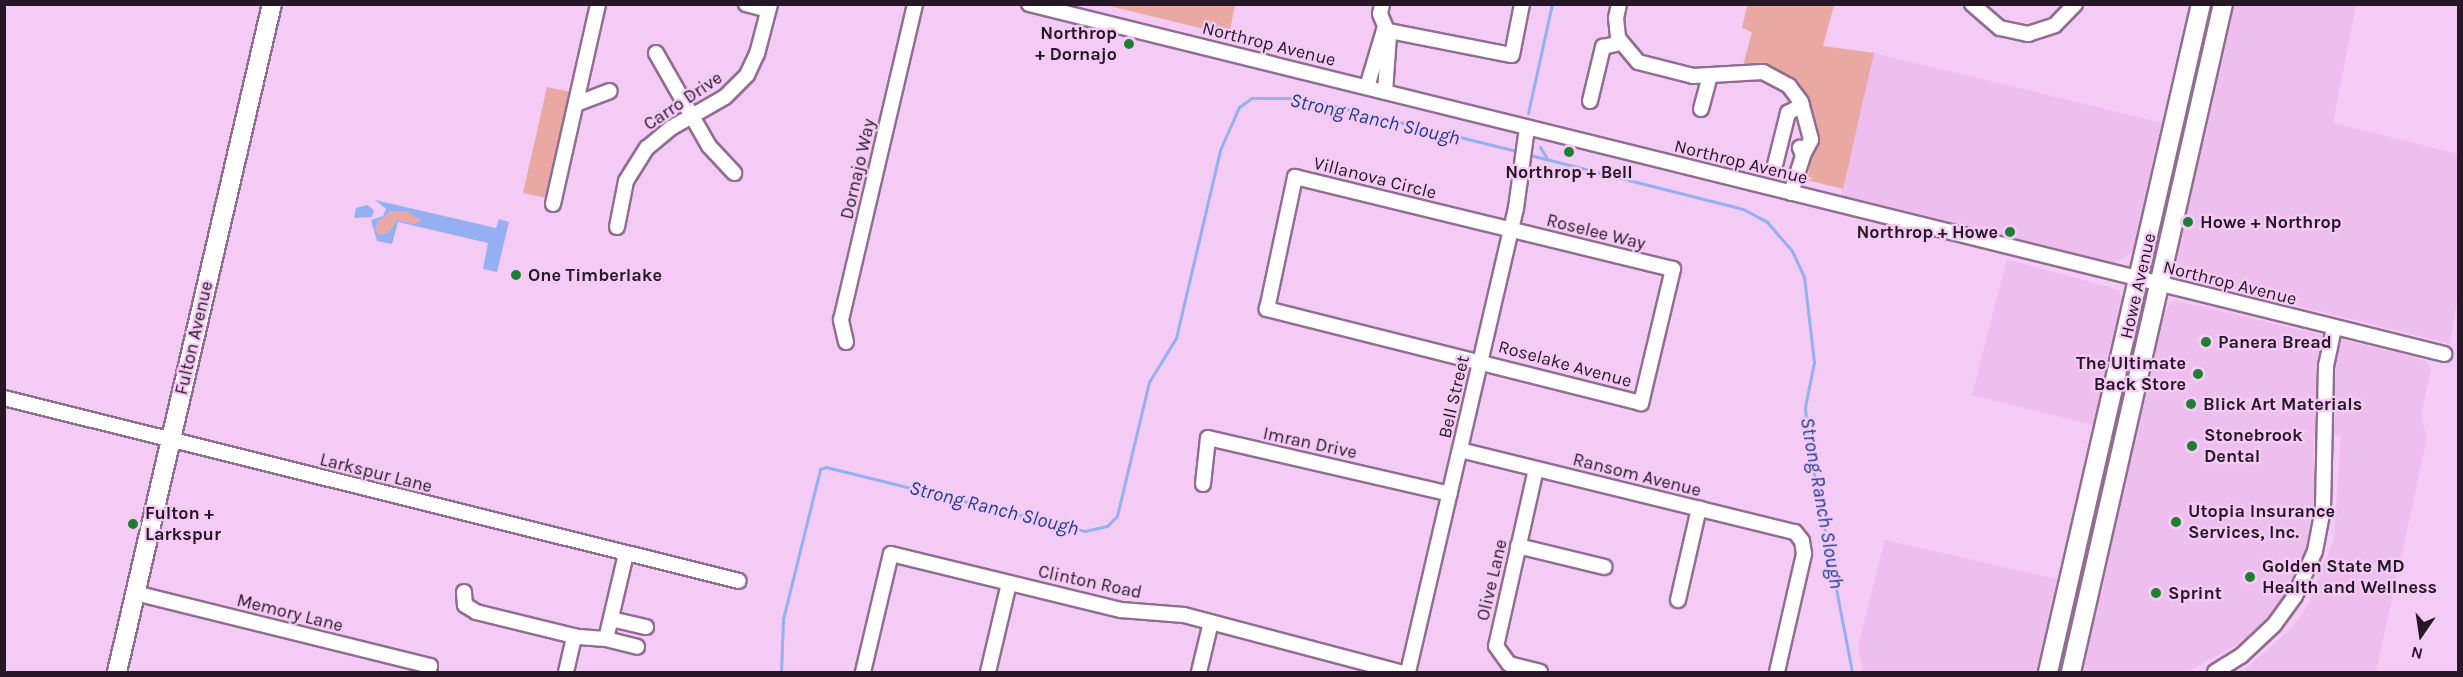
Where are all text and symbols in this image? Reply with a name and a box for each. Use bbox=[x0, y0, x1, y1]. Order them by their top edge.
street label: Northrop Avenue bbox=[1200, 17, 1338, 71]
place label: Northrop + Dornajo bbox=[1035, 23, 1117, 66]
marker: Northrop + Dornajo bbox=[1122, 37, 1136, 51]
street label: Carro Drive bbox=[640, 67, 726, 135]
water label: Strong Ranch Slough bbox=[1288, 88, 1462, 150]
street label: Dornajo Way bbox=[836, 117, 880, 221]
street label: Northrop Avenue bbox=[1672, 135, 1810, 189]
marker: Northrop + Bell bbox=[1562, 145, 1576, 159]
street label: Villanova Circle bbox=[1311, 152, 1439, 204]
place label: Northrop + Bell bbox=[1505, 161, 1633, 183]
street label: Roselee Way bbox=[1544, 209, 1648, 255]
place label: Howe + Northrop bbox=[2200, 211, 2342, 233]
marker: Howe + Northrop bbox=[2181, 215, 2195, 229]
place label: Northrop + Howe bbox=[1856, 221, 1998, 243]
marker: Northrop + Howe bbox=[2003, 225, 2017, 239]
street label: Howe Avenue bbox=[2115, 231, 2161, 341]
street label: Northrop Avenue bbox=[2161, 256, 2299, 310]
place label: One Timberlake bbox=[528, 264, 662, 286]
marker: One Timberlake bbox=[509, 268, 523, 282]
street label: Fulton Avenue bbox=[170, 279, 218, 397]
place label: Panera Bread bbox=[2218, 331, 2332, 353]
marker: Panera Bread bbox=[2199, 335, 2213, 349]
street label: Roselake Avenue bbox=[1496, 336, 1634, 392]
place label: The Ultimate Back Store bbox=[2076, 353, 2186, 395]
street label: Bell Street bbox=[1434, 354, 1474, 440]
marker: The Ultimate Back Store bbox=[2191, 367, 2205, 381]
place label: Blick Art Materials bbox=[2203, 393, 2362, 415]
marker: Blick Art Materials bbox=[2184, 397, 2198, 411]
water label: Strong Ranch Slough bbox=[1795, 415, 1849, 591]
street label: Imran Drive bbox=[1261, 423, 1359, 463]
place label: Stonebrook Dental bbox=[2204, 425, 2303, 468]
marker: Stonebrook Dental bbox=[2185, 439, 2199, 453]
street label: Larkspur Lane bbox=[318, 449, 434, 497]
street label: Ransom Avenue bbox=[1571, 449, 1703, 501]
water label: Strong Ranch Slough bbox=[907, 475, 1081, 541]
place label: Utopia Insurance Services, Inc. bbox=[2188, 501, 2335, 544]
place label: Fulton + Larkspur bbox=[145, 503, 221, 546]
marker: Utopia Insurance Services, Inc. bbox=[2169, 515, 2183, 529]
marker: Fulton + Larkspur bbox=[126, 517, 140, 531]
street label: Olive Lane bbox=[1472, 537, 1512, 623]
place label: Golden State MD Health and Wellness bbox=[2262, 556, 2437, 598]
street label: Clinton Road bbox=[1036, 560, 1144, 604]
marker: Golden State MD Health and Wellness bbox=[2243, 570, 2257, 584]
place label: Sprint bbox=[2168, 582, 2222, 604]
marker: Sprint bbox=[2149, 586, 2163, 600]
street label: Memory Lane bbox=[235, 589, 345, 637]
north arrow bbox=[2391, 605, 2451, 665]
text: N bbox=[2409, 642, 2425, 664]

